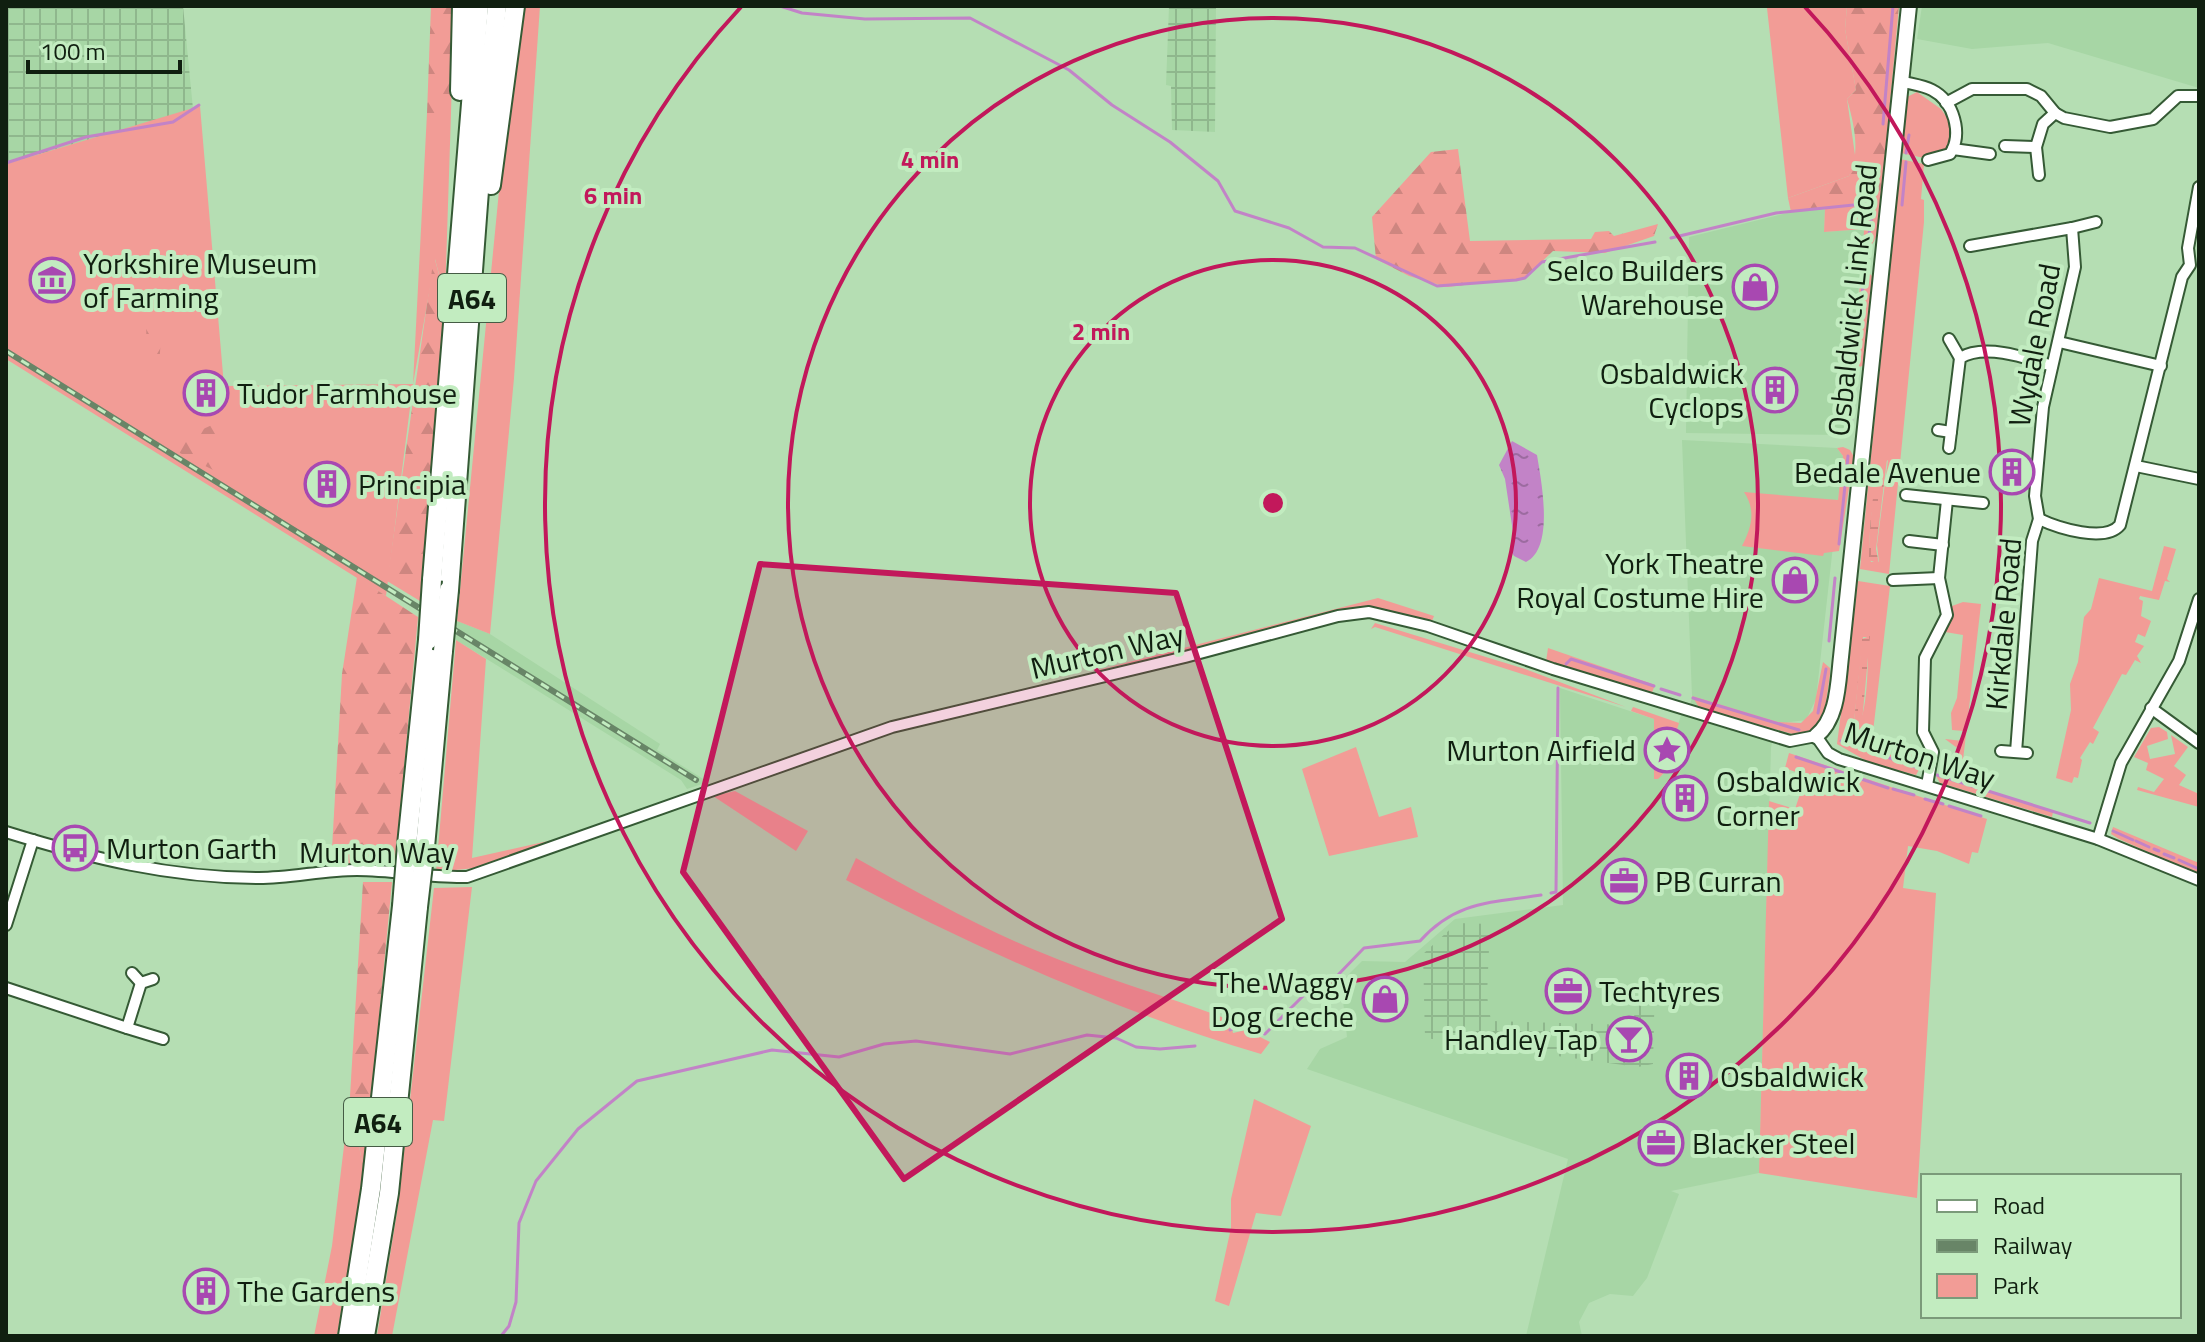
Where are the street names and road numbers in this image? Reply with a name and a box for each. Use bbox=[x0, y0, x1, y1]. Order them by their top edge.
street label: Osbaldwick Link Road bbox=[1815, 161, 1889, 439]
street label: Wydale Road bbox=[1996, 259, 2072, 431]
road number: A64 bbox=[438, 274, 506, 322]
street label: Kirkdale Road bbox=[1973, 536, 2033, 712]
street label: Murton Way bbox=[1026, 611, 1188, 691]
street label: Murton Way bbox=[1839, 709, 2001, 801]
street label: Murton Way bbox=[299, 829, 455, 875]
road number: A64 bbox=[344, 1098, 412, 1146]

